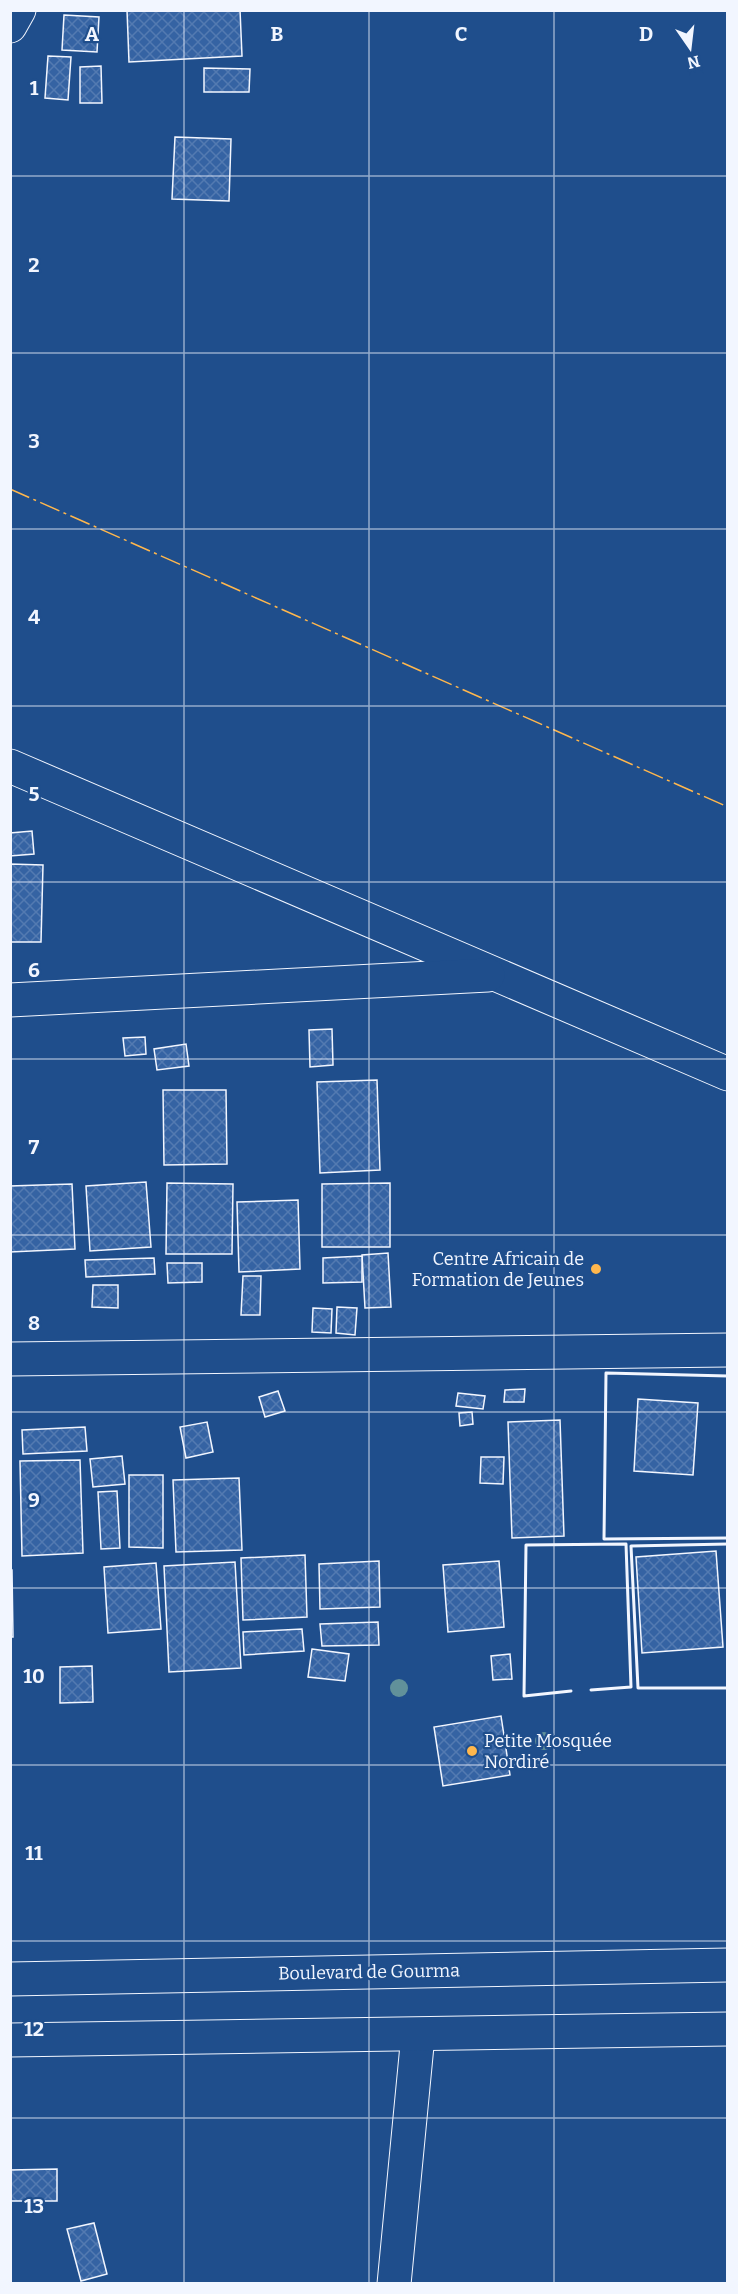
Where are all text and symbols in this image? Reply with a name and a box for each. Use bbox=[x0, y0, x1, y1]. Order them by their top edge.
north arrow bbox=[660, 18, 720, 78]
text: A bbox=[85, 22, 100, 46]
text: B bbox=[271, 22, 284, 46]
text: C bbox=[455, 22, 467, 46]
text: D bbox=[639, 22, 653, 46]
text: N bbox=[685, 51, 702, 73]
text: 1 bbox=[30, 76, 39, 100]
text: 2 bbox=[28, 253, 40, 277]
text: 3 bbox=[28, 429, 40, 453]
text: 4 bbox=[28, 605, 40, 629]
text: 5 bbox=[29, 782, 40, 806]
text: 6 bbox=[28, 958, 40, 982]
text: 7 bbox=[29, 1135, 40, 1159]
place label: Centre Africain de Formation de Jeunes bbox=[412, 1248, 584, 1291]
marker: Centre Africain de Formation de Jeunes bbox=[589, 1262, 603, 1276]
text: 8 bbox=[28, 1311, 40, 1335]
text: 9 bbox=[28, 1488, 40, 1512]
text: 10 bbox=[23, 1664, 45, 1688]
place label: Petite Mosquée Nordiré bbox=[484, 1730, 612, 1773]
marker: Petite Mosquée Nordiré bbox=[465, 1744, 479, 1758]
text: 11 bbox=[25, 1841, 43, 1865]
street label: Boulevard de Gourma bbox=[278, 1959, 460, 1985]
text: 12 bbox=[24, 2017, 44, 2041]
text: 13 bbox=[24, 2194, 44, 2218]

